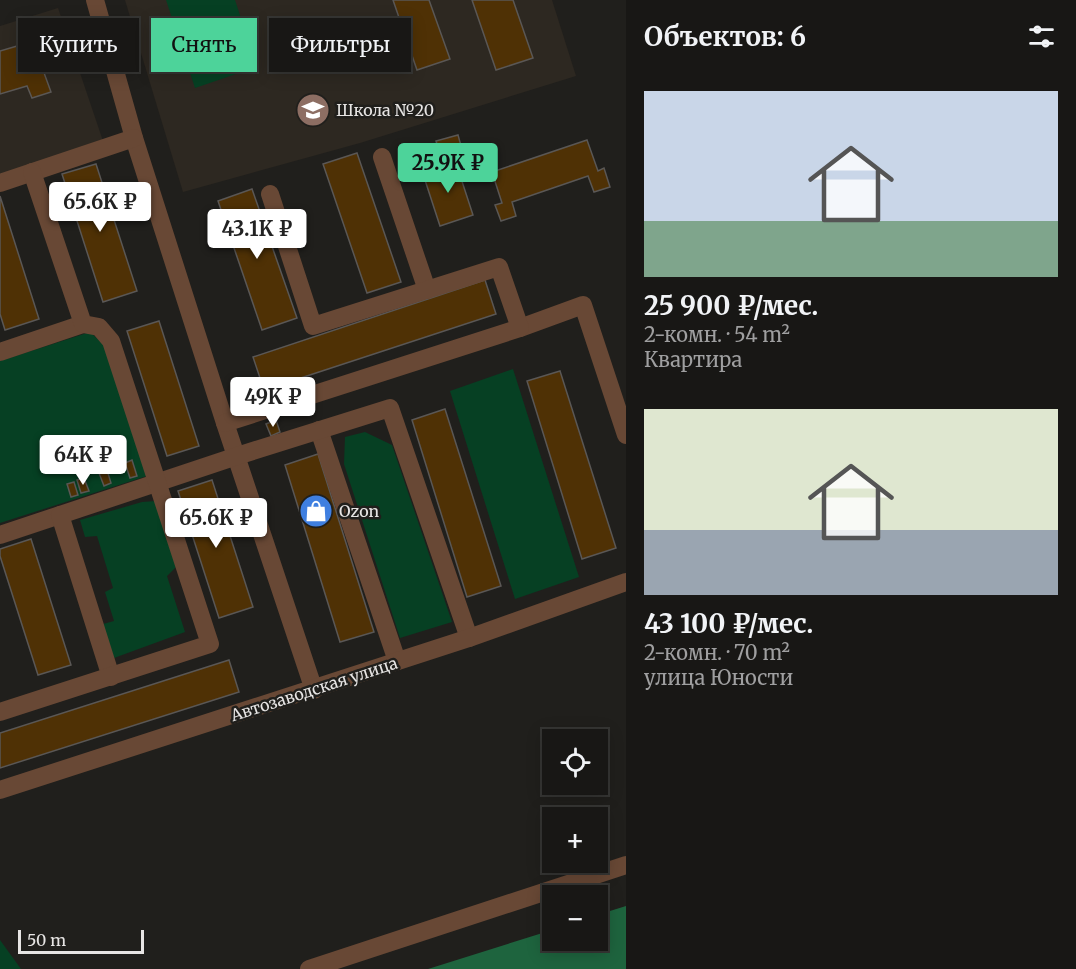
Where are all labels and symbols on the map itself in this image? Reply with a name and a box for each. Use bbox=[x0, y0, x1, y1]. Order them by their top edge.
school or university icon: Школа №20 bbox=[295, 92, 331, 128]
place label: Школа №20 bbox=[336, 100, 434, 120]
pin: 25.9K ₽ bbox=[393, 143, 503, 194]
pin: 65.6K ₽ bbox=[45, 182, 155, 233]
pin: 43.1K ₽ bbox=[202, 209, 312, 260]
pin: 49K ₽ bbox=[231, 377, 315, 428]
pin: 64K ₽ bbox=[41, 435, 125, 486]
shop icon: Ozon bbox=[298, 493, 334, 529]
pin: 65.6K ₽ bbox=[161, 498, 271, 549]
place label: Ozon bbox=[339, 501, 379, 521]
street label: Автозаводская улица bbox=[227, 652, 400, 726]
scale bar bbox=[18, 927, 144, 954]

